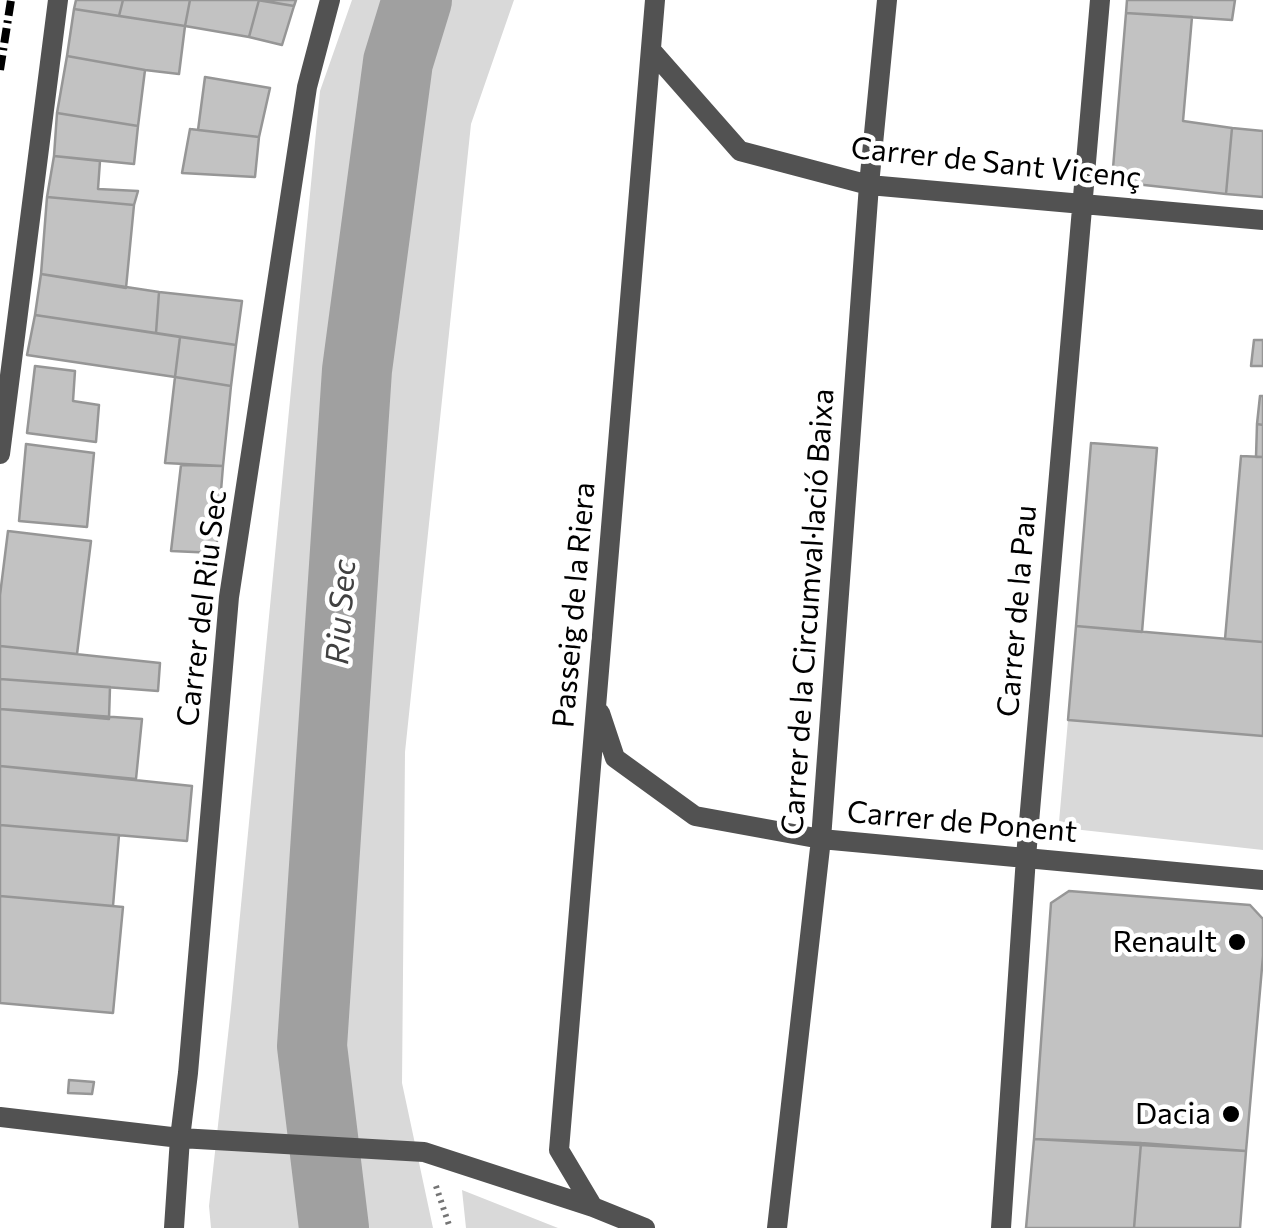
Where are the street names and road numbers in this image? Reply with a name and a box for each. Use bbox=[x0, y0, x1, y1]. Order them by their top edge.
street label: Carrer de Sant Vicenç bbox=[849, 130, 1143, 196]
street label: Carrer de la Circumval·lació Baixa bbox=[774, 387, 842, 837]
street label: Passeig de la Riera bbox=[545, 481, 603, 729]
street label: Carrer del Riu Sec bbox=[170, 488, 234, 728]
street label: Carrer de la Pau bbox=[990, 504, 1044, 718]
street label: Carrer de Ponent bbox=[845, 794, 1079, 850]

